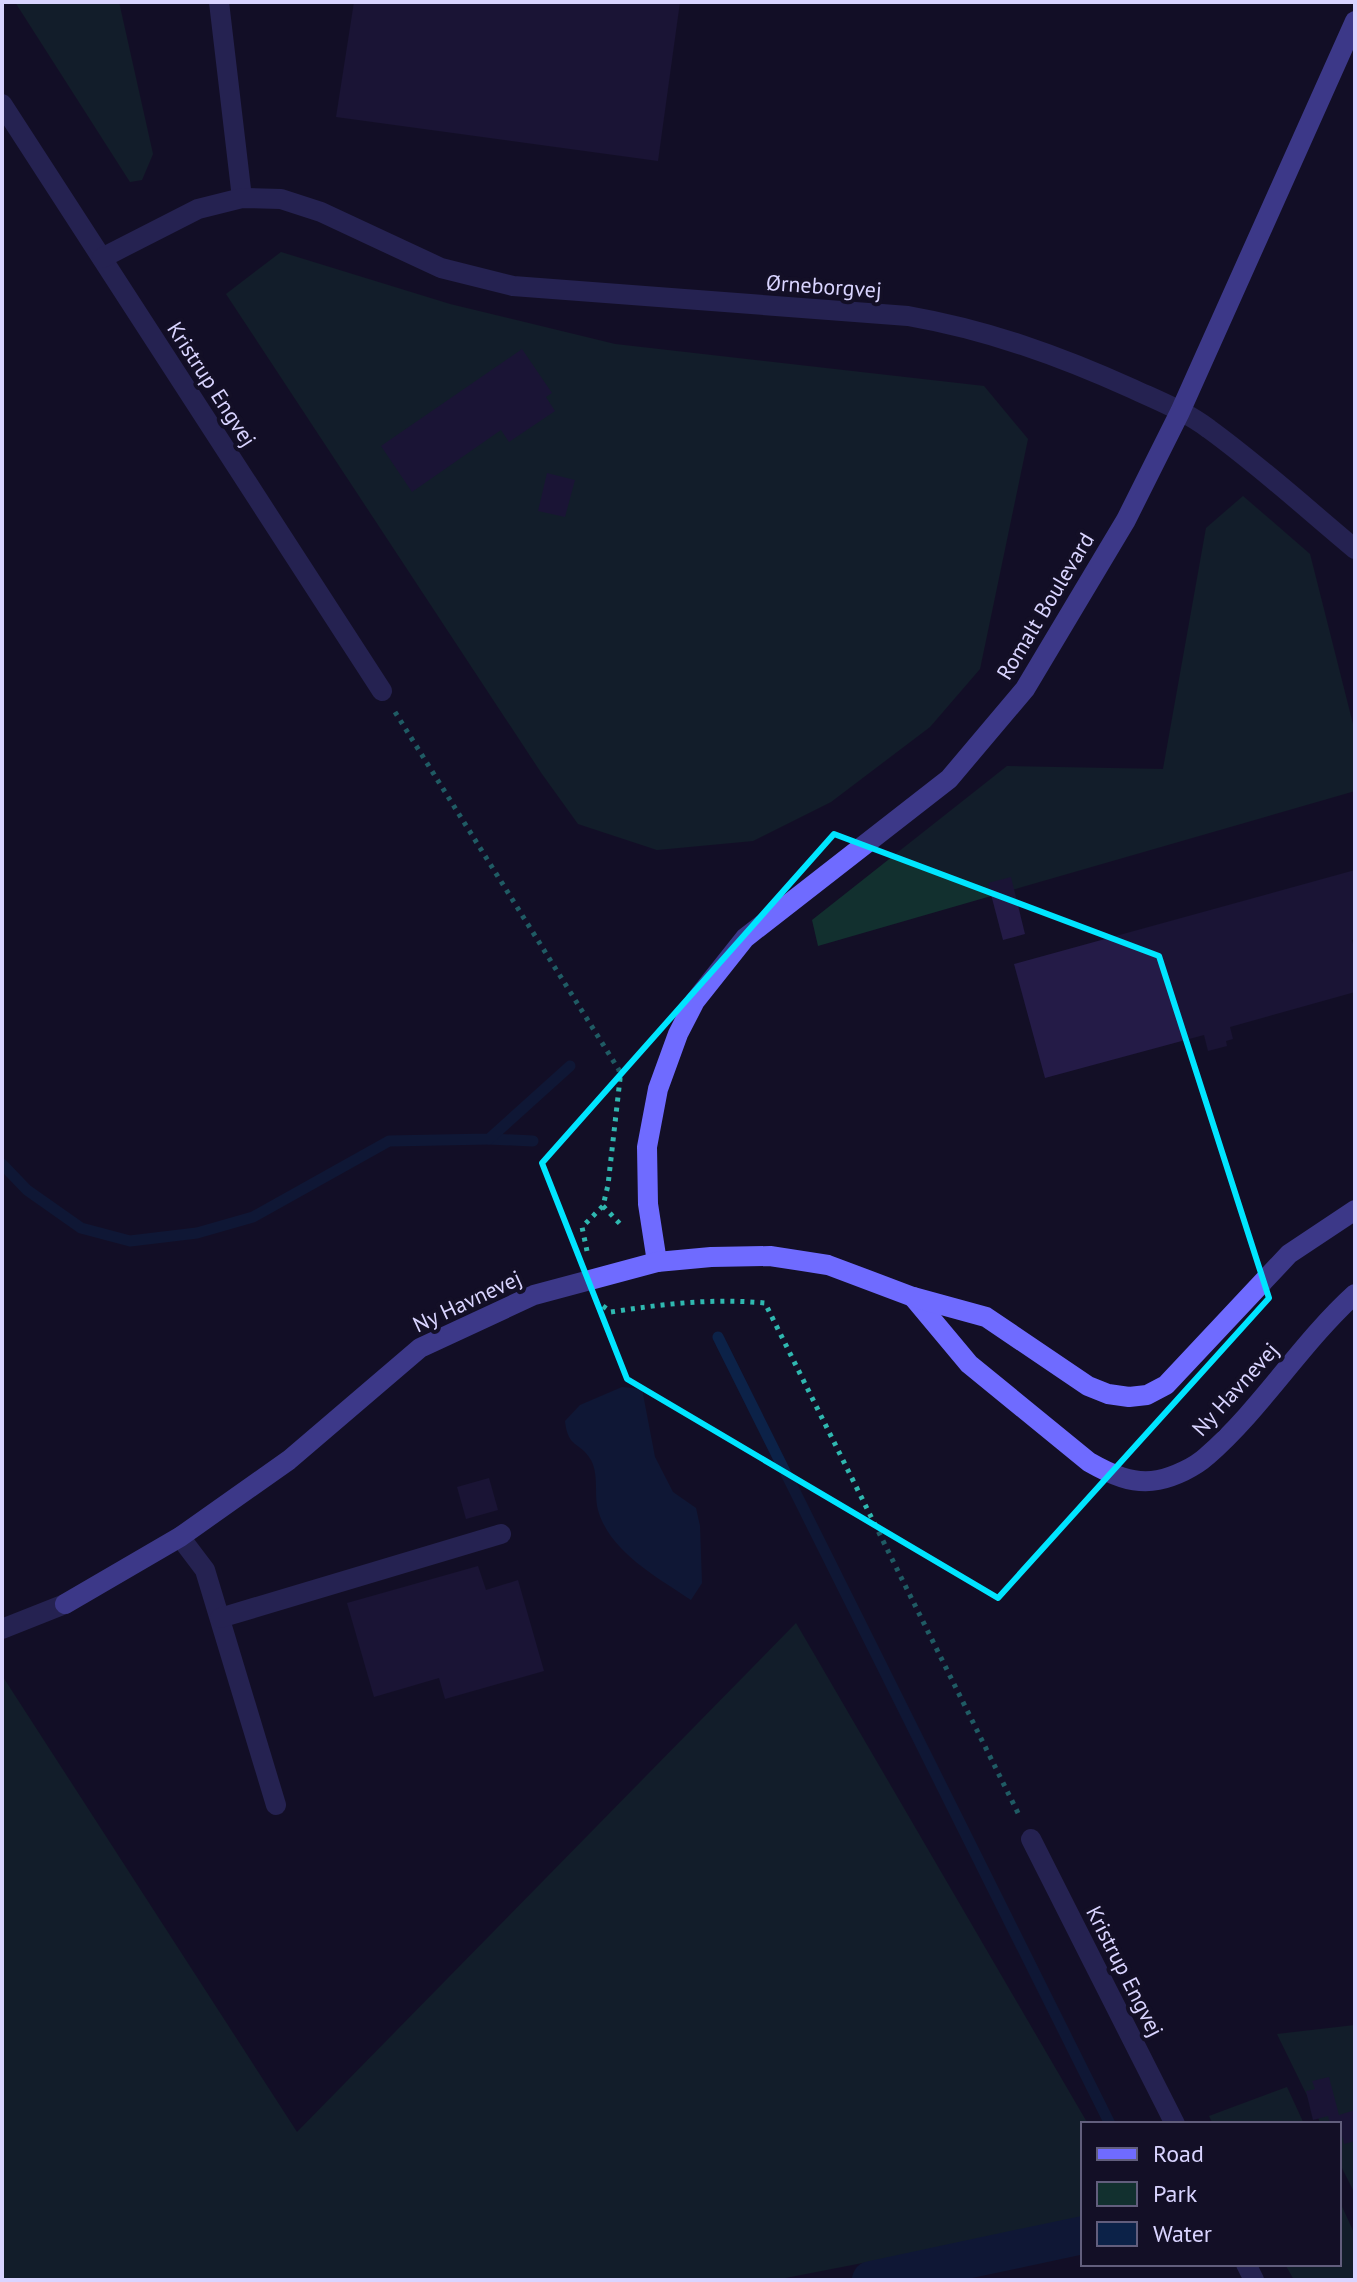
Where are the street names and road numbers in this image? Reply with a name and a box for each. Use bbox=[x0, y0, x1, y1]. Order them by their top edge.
street label: Ørneborgvej bbox=[765, 268, 883, 304]
street label: Kristrup Engvej bbox=[161, 316, 263, 452]
street label: Romalt Boulevard bbox=[990, 527, 1100, 685]
street label: Ny Havnevej bbox=[408, 1264, 526, 1338]
street label: Ny Havnevej bbox=[1186, 1336, 1284, 1442]
street label: Kristrup Engvej bbox=[1080, 1901, 1170, 2041]

